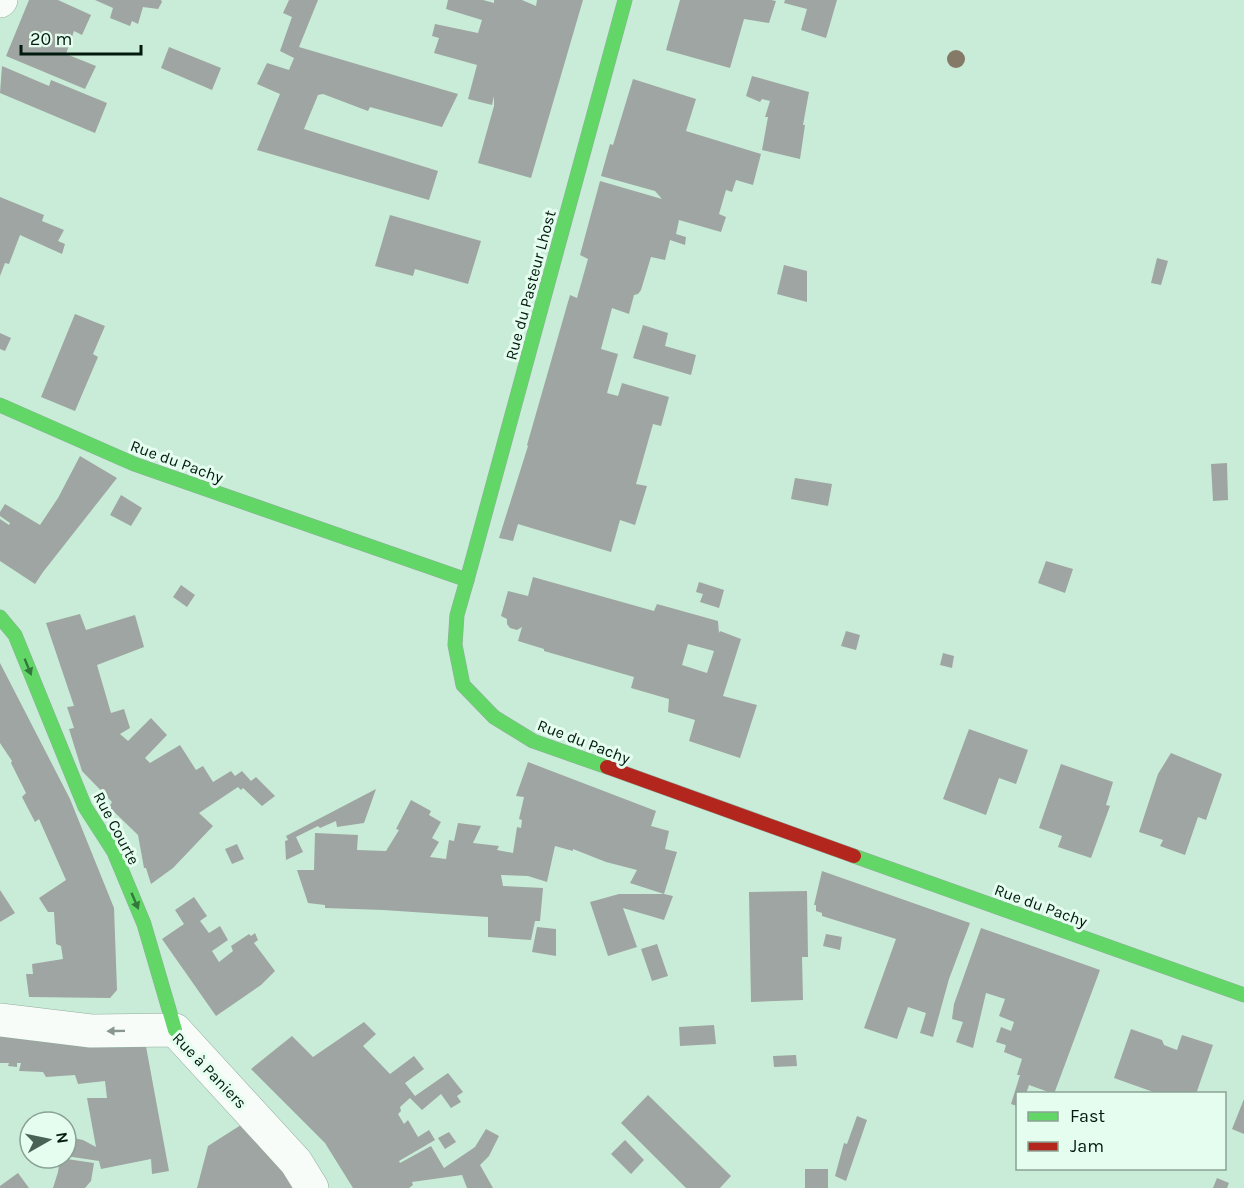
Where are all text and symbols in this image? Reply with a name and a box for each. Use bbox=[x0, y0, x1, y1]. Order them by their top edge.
scale bar bbox=[21, 18, 141, 56]
text: 20 m bbox=[30, 28, 72, 50]
street label: Rue du Pasteur Lhost bbox=[501, 208, 560, 362]
street label: Rue du Pachy bbox=[128, 436, 226, 487]
one-way arrow bbox=[24, 658, 33, 676]
street label: Rue du Pachy bbox=[535, 715, 633, 768]
street label: Rue Courte bbox=[89, 789, 144, 868]
street label: Rue du Pachy bbox=[992, 880, 1090, 931]
one-way arrow bbox=[130, 893, 140, 911]
one-way arrow bbox=[107, 1026, 126, 1036]
street label: Rue à Paniers bbox=[169, 1028, 251, 1112]
legend bbox=[1016, 1092, 1226, 1170]
text: Fast bbox=[1070, 1105, 1105, 1127]
north arrow bbox=[18, 1110, 78, 1170]
text: N bbox=[52, 1131, 73, 1145]
text: Jam bbox=[1070, 1135, 1104, 1157]

